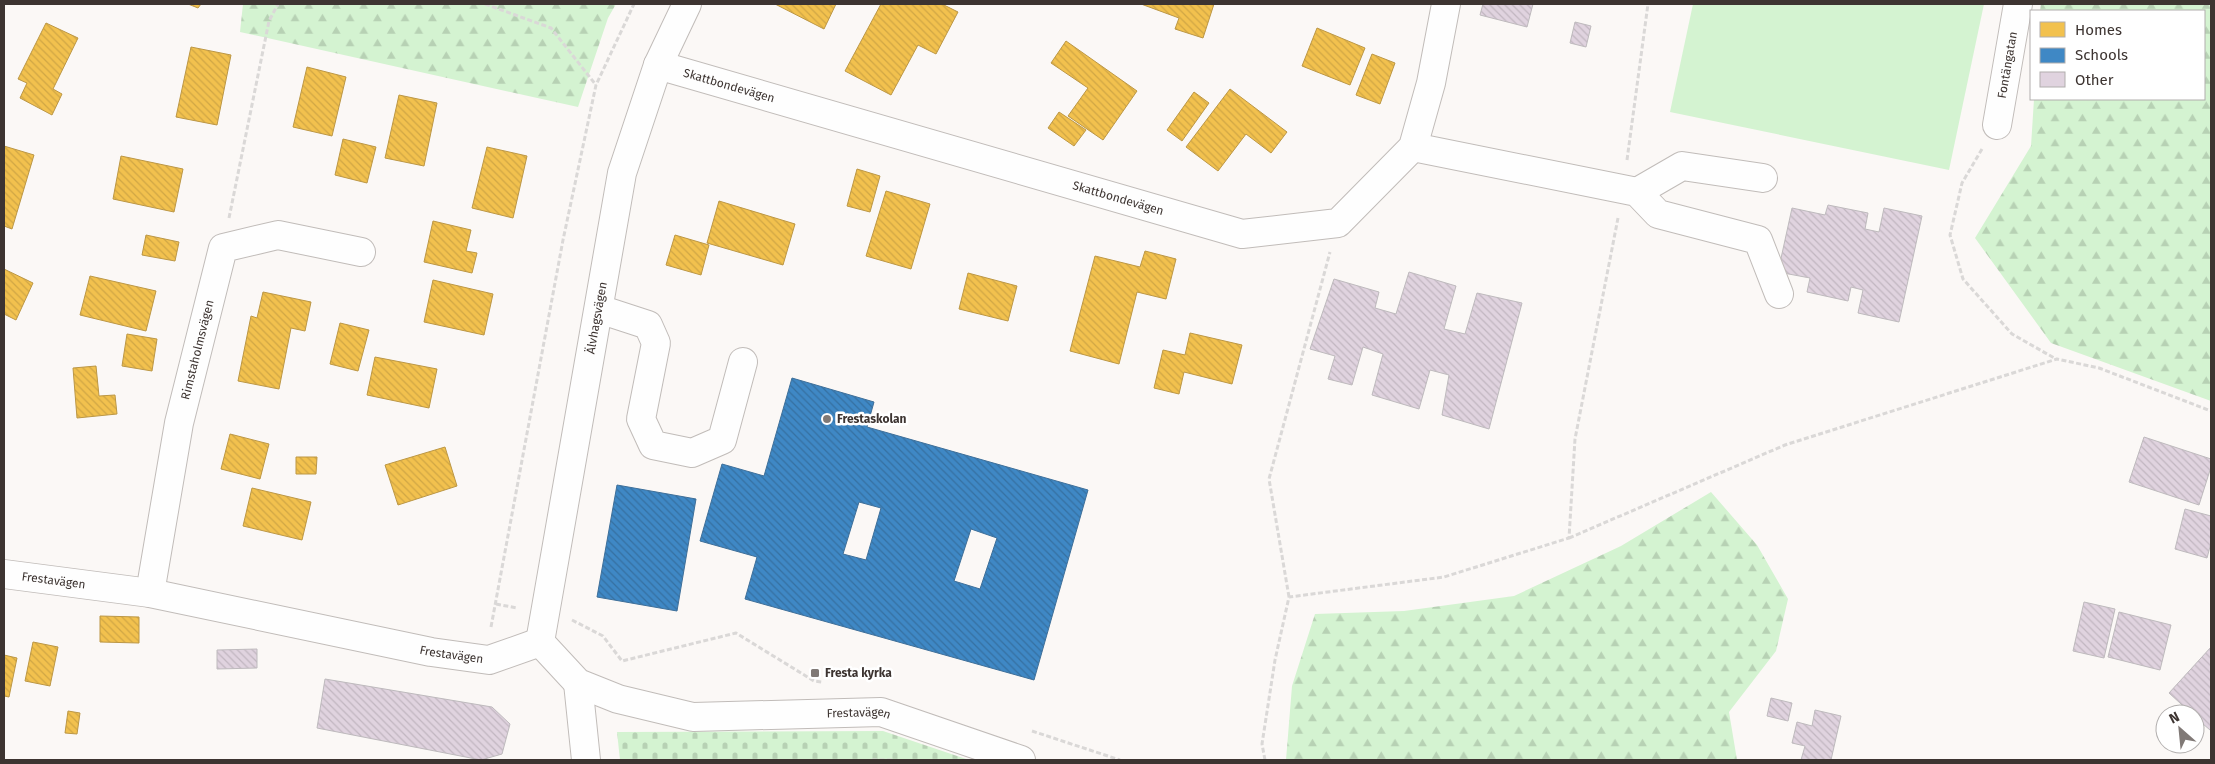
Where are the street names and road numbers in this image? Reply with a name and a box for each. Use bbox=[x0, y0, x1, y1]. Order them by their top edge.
street label: Fontängatan bbox=[1995, 30, 2020, 99]
street label: Skattbondevägen bbox=[682, 66, 776, 105]
street label: Skattbondevägen bbox=[1071, 178, 1165, 218]
street label: Älvhagsvägen bbox=[582, 281, 610, 355]
street label: Rimstaholmsvägen bbox=[178, 298, 217, 401]
street label: Frestavägen bbox=[21, 569, 86, 592]
street label: Frestavägen bbox=[418, 643, 484, 666]
street label: Frestavägen bbox=[826, 705, 893, 722]

